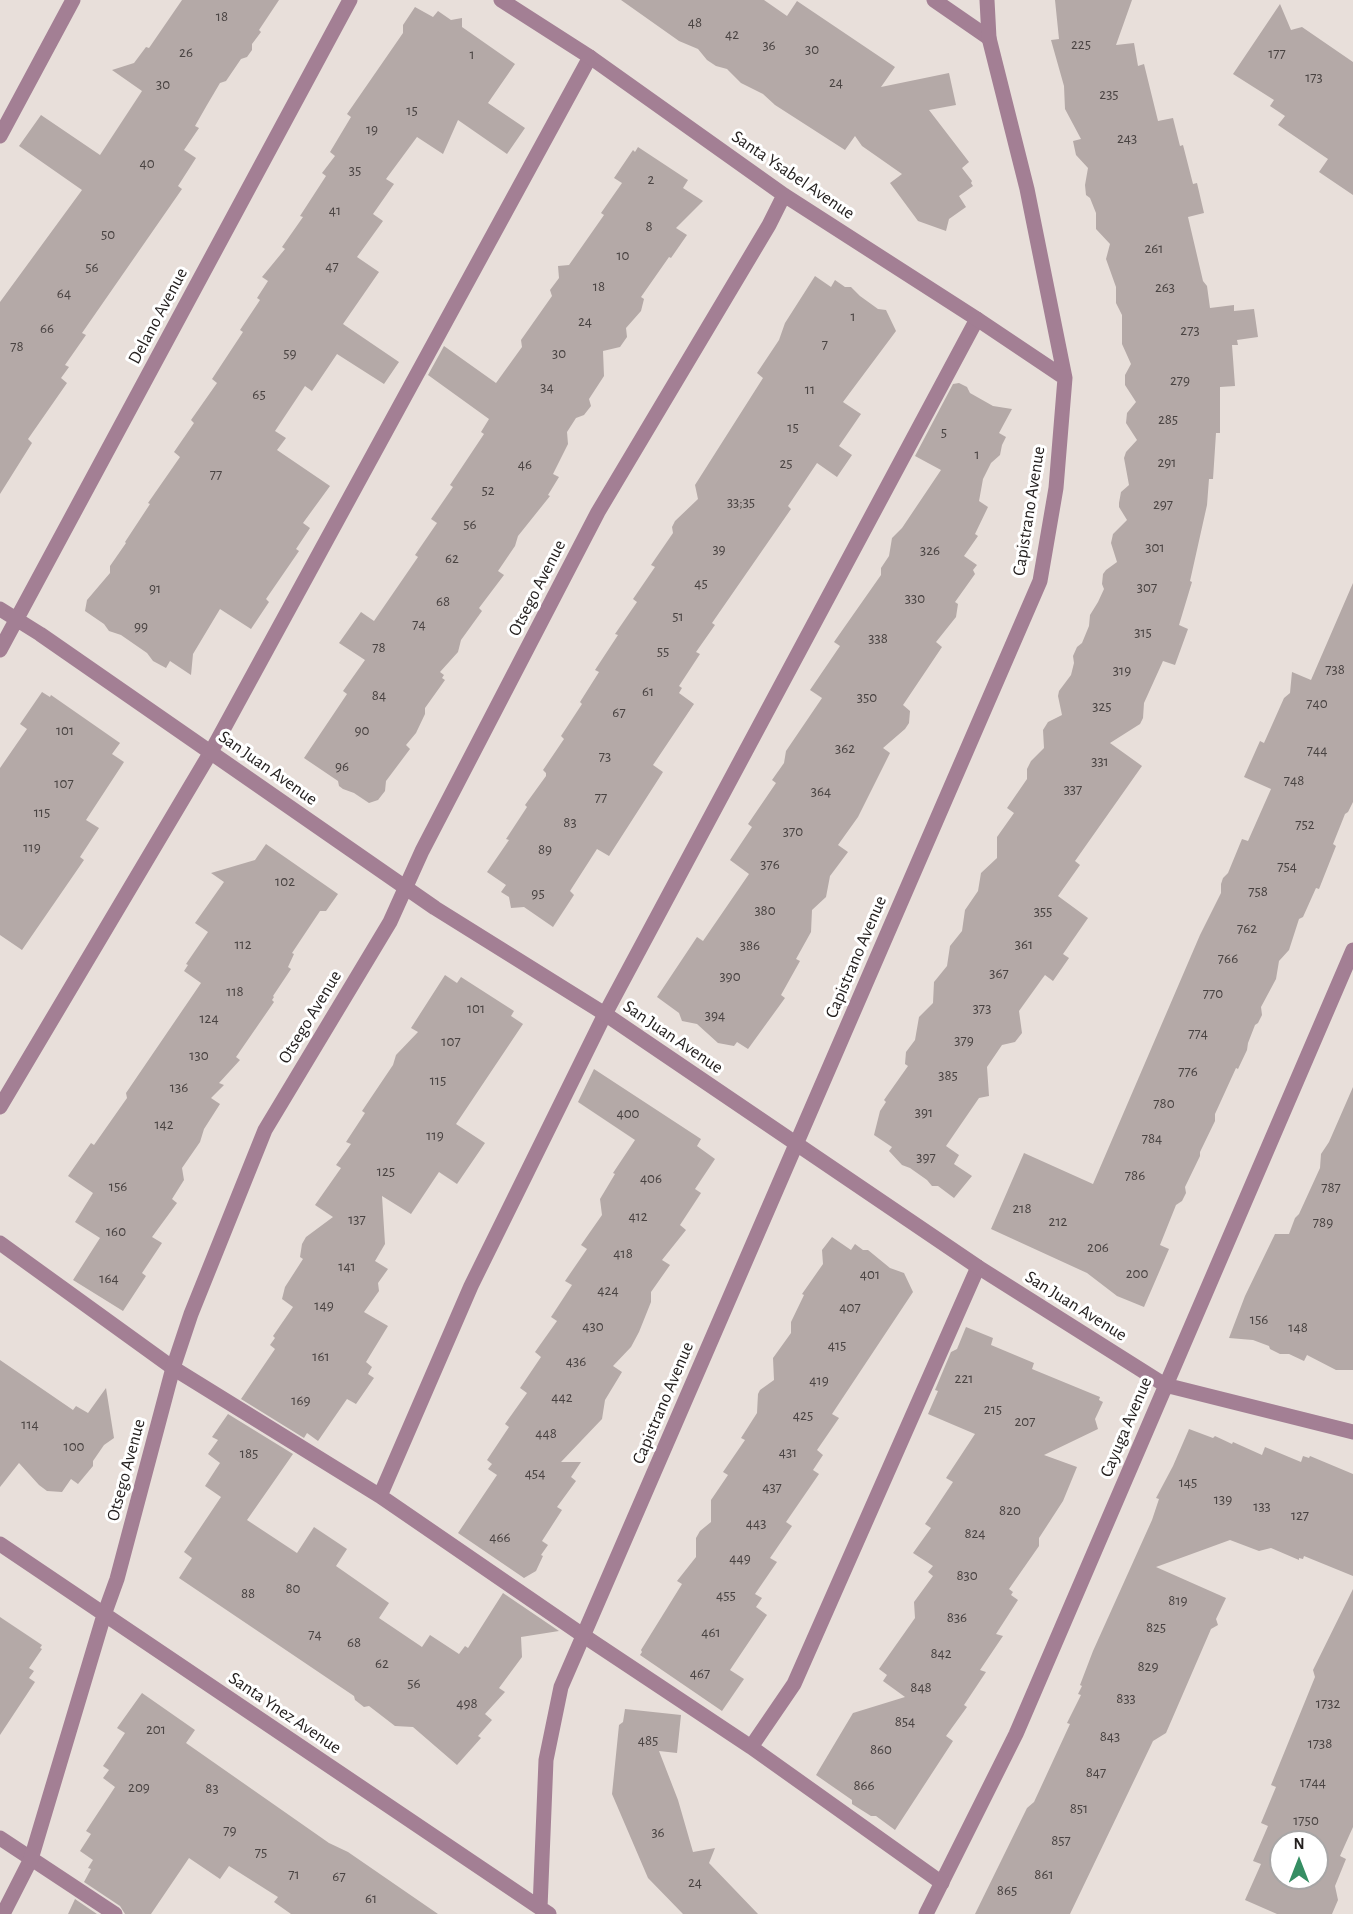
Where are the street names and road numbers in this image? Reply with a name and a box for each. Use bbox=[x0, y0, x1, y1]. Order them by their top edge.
street label: Santa Ysabel Avenue bbox=[727, 126, 859, 224]
street label: Delano Avenue bbox=[124, 264, 192, 368]
street label: Capistrano Avenue bbox=[1008, 445, 1050, 577]
street label: Otsego Avenue bbox=[504, 536, 570, 640]
street label: San Juan Avenue bbox=[214, 726, 322, 810]
street label: Capistrano Avenue bbox=[820, 893, 892, 1021]
street label: Otsego Avenue bbox=[274, 966, 346, 1068]
street label: San Juan Avenue bbox=[619, 996, 727, 1078]
street label: San Juan Avenue bbox=[1021, 1266, 1131, 1346]
street label: Capistrano Avenue bbox=[627, 1339, 699, 1467]
street label: Cayuga Avenue bbox=[1095, 1374, 1157, 1480]
street label: Otsego Avenue bbox=[102, 1416, 150, 1524]
street label: Santa Ynez Avenue bbox=[225, 1667, 345, 1759]

